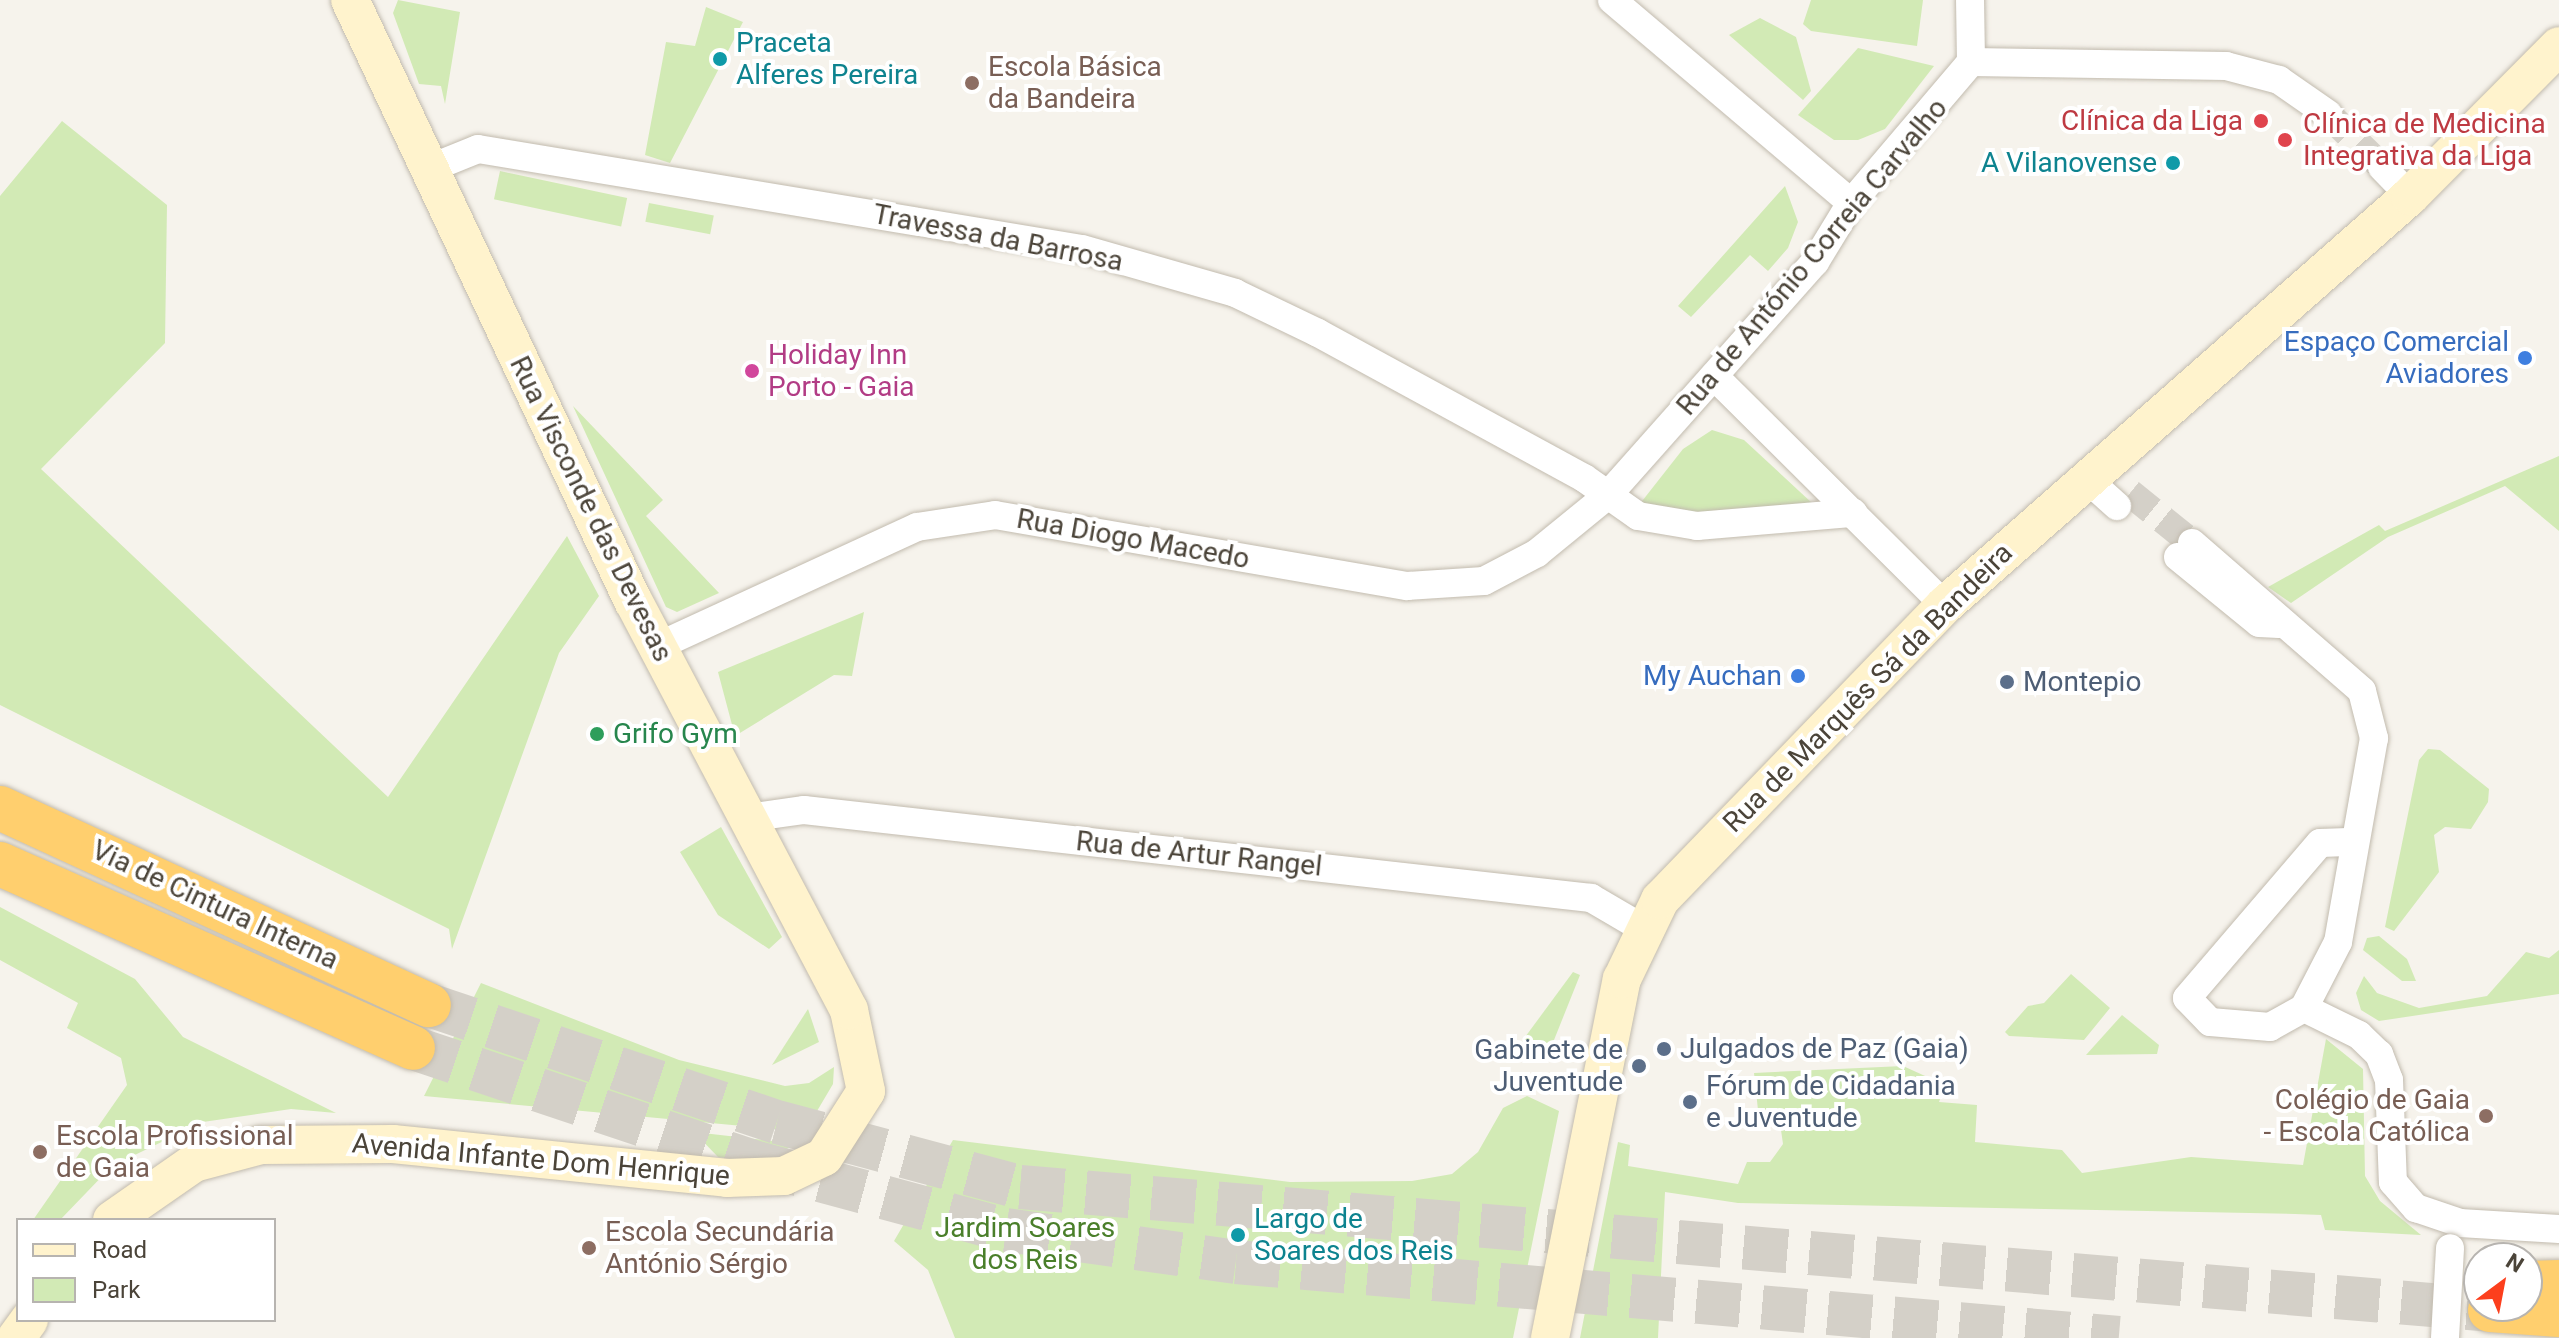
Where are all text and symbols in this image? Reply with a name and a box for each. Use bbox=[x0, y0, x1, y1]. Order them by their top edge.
place label: Praceta Alferes Pereira bbox=[736, 26, 918, 92]
marker: Praceta Alferes Pereira bbox=[711, 50, 729, 68]
place label: Escola Básica da Bandeira bbox=[988, 50, 1162, 116]
marker: Escola Básica da Bandeira bbox=[963, 74, 981, 92]
street label: Rua de António Correia Carvalho bbox=[1670, 92, 1954, 422]
place label: Clínica da Liga bbox=[2061, 104, 2243, 138]
place label: Clínica de Medicina Integrativa da Liga bbox=[2303, 107, 2546, 173]
marker: Clínica da Liga bbox=[2250, 110, 2272, 132]
marker: Clínica de Medicina Integrativa da Liga bbox=[2274, 129, 2296, 151]
place label: A Vilanovense bbox=[1981, 146, 2157, 180]
marker: A Vilanovense bbox=[2164, 154, 2182, 172]
street label: Travessa da Barrosa bbox=[870, 197, 1126, 279]
place label: Espaço Comercial Aviadores bbox=[2284, 325, 2509, 391]
place label: Holiday Inn Porto - Gaia bbox=[768, 338, 914, 404]
marker: Espaço Comercial Aviadores bbox=[2516, 349, 2534, 367]
street label: Rua Visconde das Devesas bbox=[502, 351, 680, 667]
marker: Holiday Inn Porto - Gaia bbox=[743, 362, 761, 380]
street label: Rua Diogo Macedo bbox=[1014, 502, 1252, 576]
street label: Rua de Marquês Sá da Bandeira bbox=[1716, 536, 2020, 840]
place label: My Auchan bbox=[1643, 659, 1782, 693]
place label: Montepio bbox=[2023, 665, 2141, 699]
marker: My Auchan bbox=[1789, 667, 1807, 685]
marker: Montepio bbox=[1998, 673, 2016, 691]
place label: Grifo Gym bbox=[613, 717, 738, 751]
marker: Grifo Gym bbox=[588, 725, 606, 743]
street label: Rua de Artur Rangel bbox=[1074, 824, 1324, 884]
street label: Via de Cintura Interna bbox=[87, 833, 343, 977]
place label: Julgados de Paz (Gaia) bbox=[1680, 1032, 1969, 1066]
place label: Gabinete de Juventude bbox=[1474, 1033, 1623, 1099]
marker: Julgados de Paz (Gaia) bbox=[1655, 1040, 1673, 1058]
marker: Gabinete de Juventude bbox=[1630, 1057, 1648, 1075]
place label: Fórum de Cidadania e Juventude bbox=[1706, 1069, 1956, 1135]
place label: Colégio de Gaia - Escola Católica bbox=[2264, 1083, 2470, 1149]
marker: Fórum de Cidadania e Juventude bbox=[1681, 1093, 1699, 1111]
marker: Colégio de Gaia - Escola Católica bbox=[2477, 1107, 2495, 1125]
place label: Escola Profissional de Gaia bbox=[56, 1119, 294, 1185]
street label: Avenida Infante Dom Henrique bbox=[351, 1127, 731, 1193]
marker: Escola Profissional de Gaia bbox=[31, 1143, 49, 1161]
place label: Largo de Soares dos Reis bbox=[1254, 1202, 1454, 1268]
park label: Jardim Soares dos Reis bbox=[935, 1211, 1115, 1277]
place label: Escola Secundária António Sérgio bbox=[605, 1215, 835, 1281]
legend bbox=[16, 1218, 276, 1322]
marker: Largo de Soares dos Reis bbox=[1229, 1226, 1247, 1244]
text: Road bbox=[92, 1236, 147, 1264]
marker: Escola Secundária António Sérgio bbox=[580, 1239, 598, 1257]
north arrow bbox=[2463, 1242, 2543, 1322]
text: N bbox=[2502, 1248, 2528, 1278]
text: Park bbox=[92, 1276, 140, 1304]

